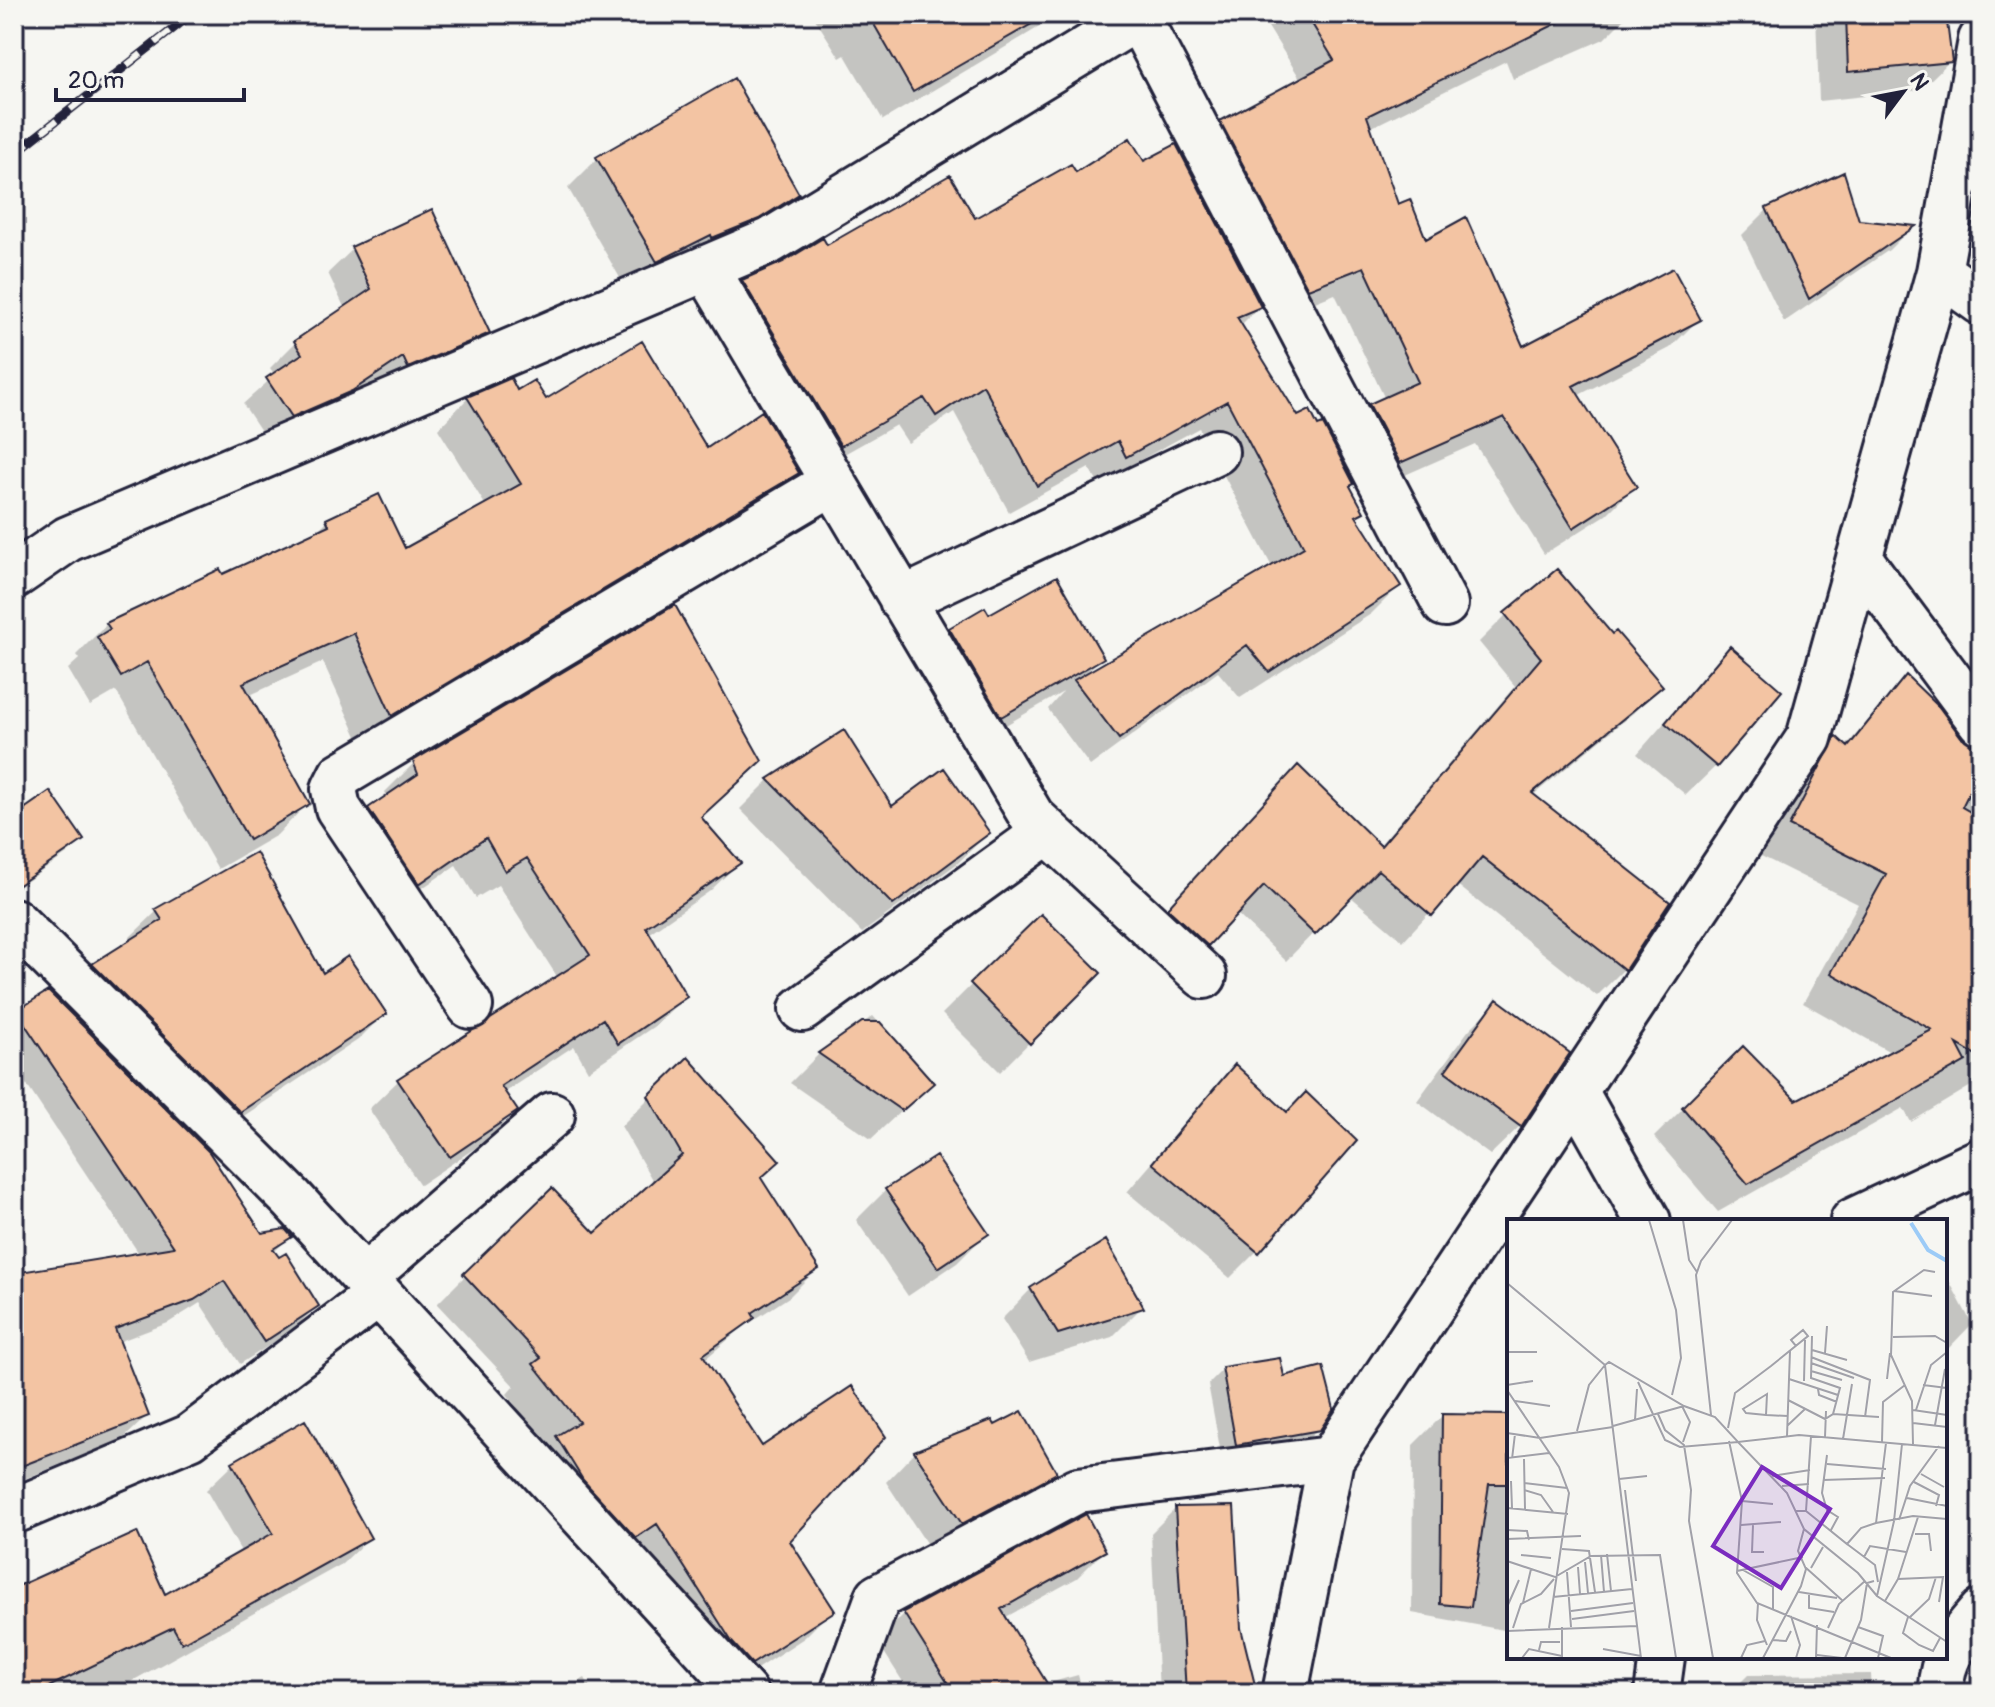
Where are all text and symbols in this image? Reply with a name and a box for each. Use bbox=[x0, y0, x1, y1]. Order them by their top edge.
scale bar bbox=[56, 52, 244, 102]
north arrow bbox=[1863, 52, 1943, 132]
text: 20 m bbox=[68, 66, 124, 95]
text: N bbox=[1903, 68, 1935, 96]
inset map bbox=[1507, 1219, 1947, 1659]

